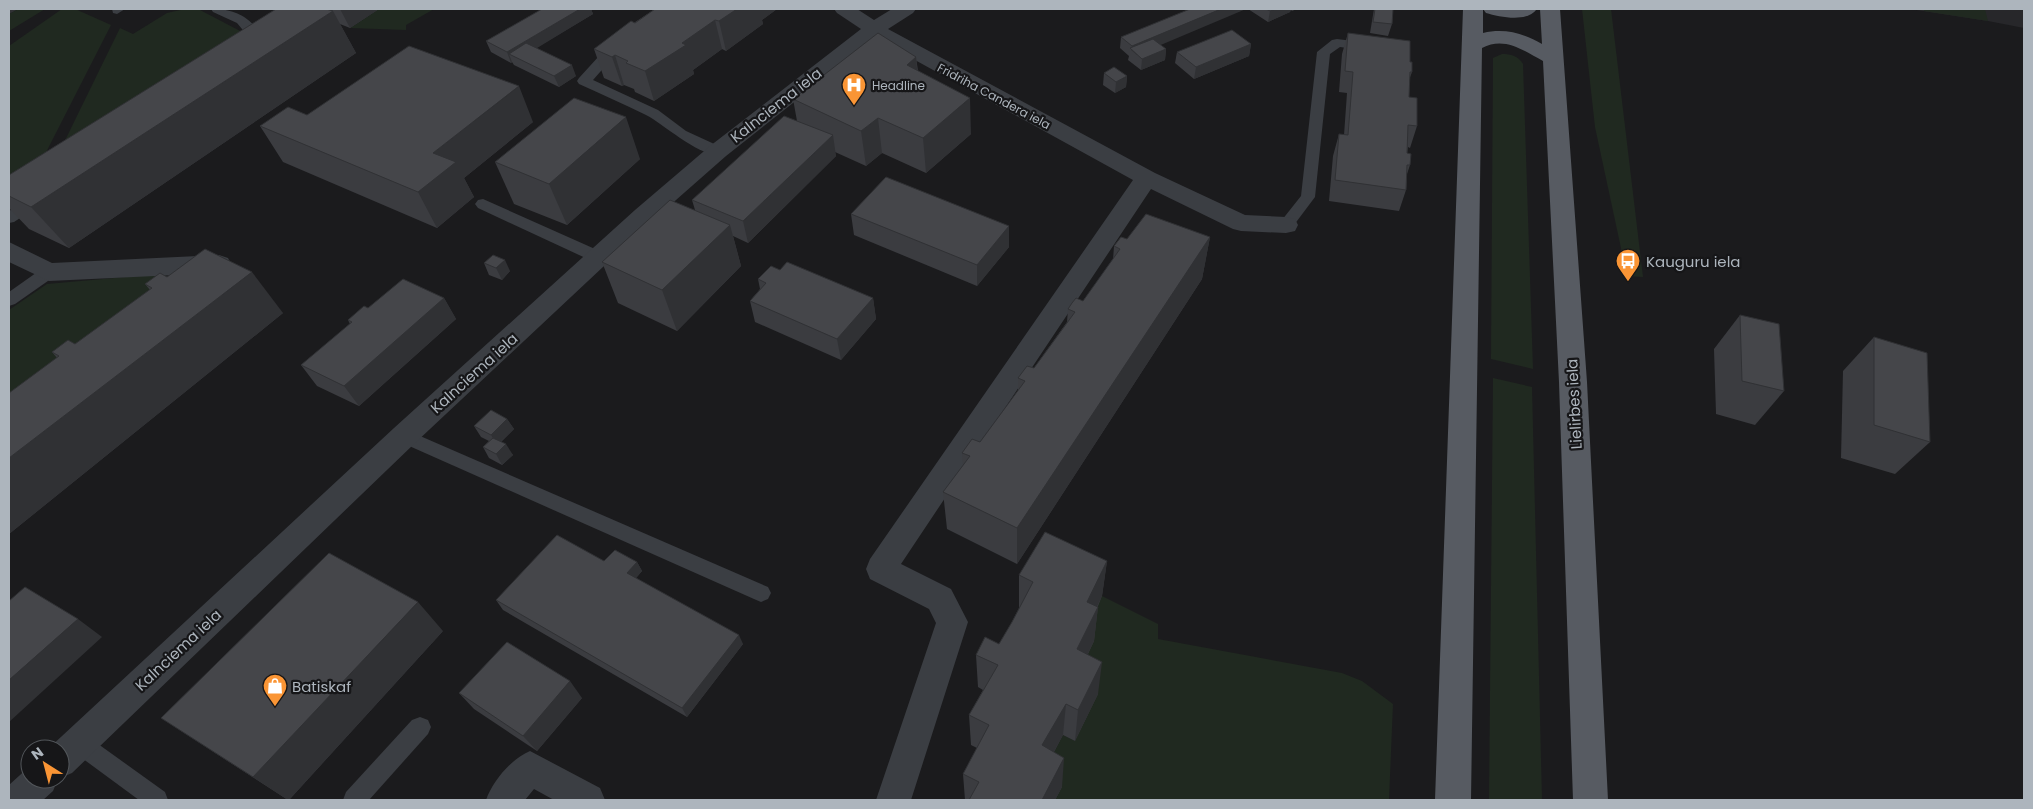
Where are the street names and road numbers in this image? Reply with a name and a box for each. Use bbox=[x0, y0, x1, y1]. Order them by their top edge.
street label: Fridriha Candera iela bbox=[934, 59, 1054, 133]
street label: Kalnciema iela bbox=[726, 63, 826, 147]
street label: Kalnciema iela bbox=[426, 328, 522, 418]
street label: Lielirbes iela bbox=[1561, 358, 1587, 450]
street label: Kalnciema iela bbox=[130, 604, 226, 696]

